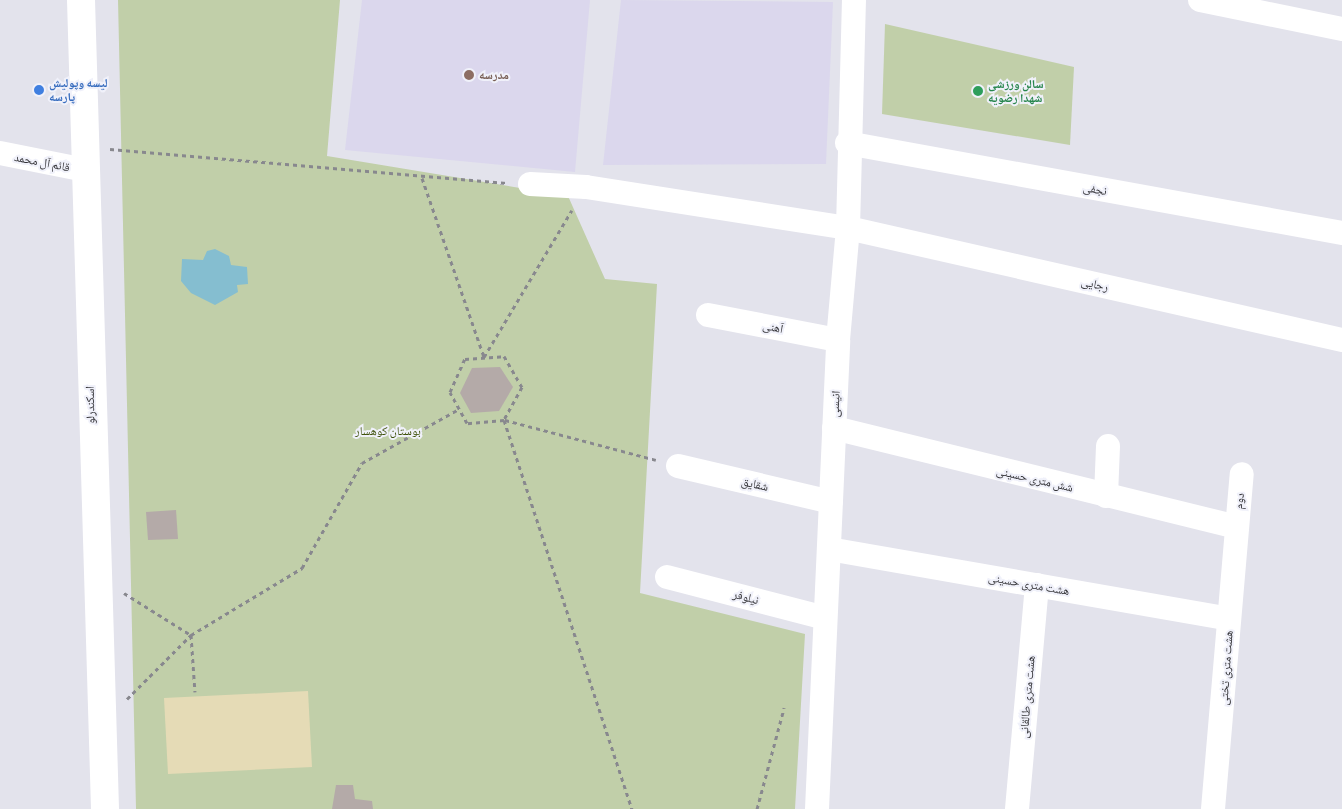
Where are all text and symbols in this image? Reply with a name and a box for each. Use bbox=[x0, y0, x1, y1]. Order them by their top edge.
place label: مدرسه bbox=[479, 68, 509, 82]
marker: مدرسه bbox=[463, 69, 475, 81]
place label: لیسه وپولیش پارسه bbox=[49, 76, 107, 104]
place label: سالن ورزشی شهدا رضویه bbox=[988, 77, 1044, 105]
marker: لیسه وپولیش پارسه bbox=[33, 84, 45, 96]
marker: سالن ورزشی شهدا رضویه bbox=[972, 85, 984, 97]
street label: قائم آل محمد bbox=[13, 150, 71, 174]
street label: نجفی bbox=[1082, 180, 1108, 198]
street label: رجایی bbox=[1080, 274, 1110, 294]
street label: آهنی bbox=[761, 318, 785, 336]
street label: اسکندرلو bbox=[82, 386, 98, 424]
street label: انیسی bbox=[827, 390, 843, 418]
park label: بوستان کوهسار bbox=[355, 424, 421, 438]
street label: شش متری حسینی bbox=[995, 463, 1075, 495]
street label: شقایق bbox=[740, 474, 770, 494]
street label: دوم bbox=[1231, 492, 1247, 510]
street label: هشت متری حسینی bbox=[987, 570, 1071, 598]
street label: نیلوفر bbox=[732, 587, 760, 607]
street label: هشت متری تختی bbox=[1216, 630, 1236, 706]
street label: هشت متری طالقانی bbox=[1016, 655, 1038, 739]

